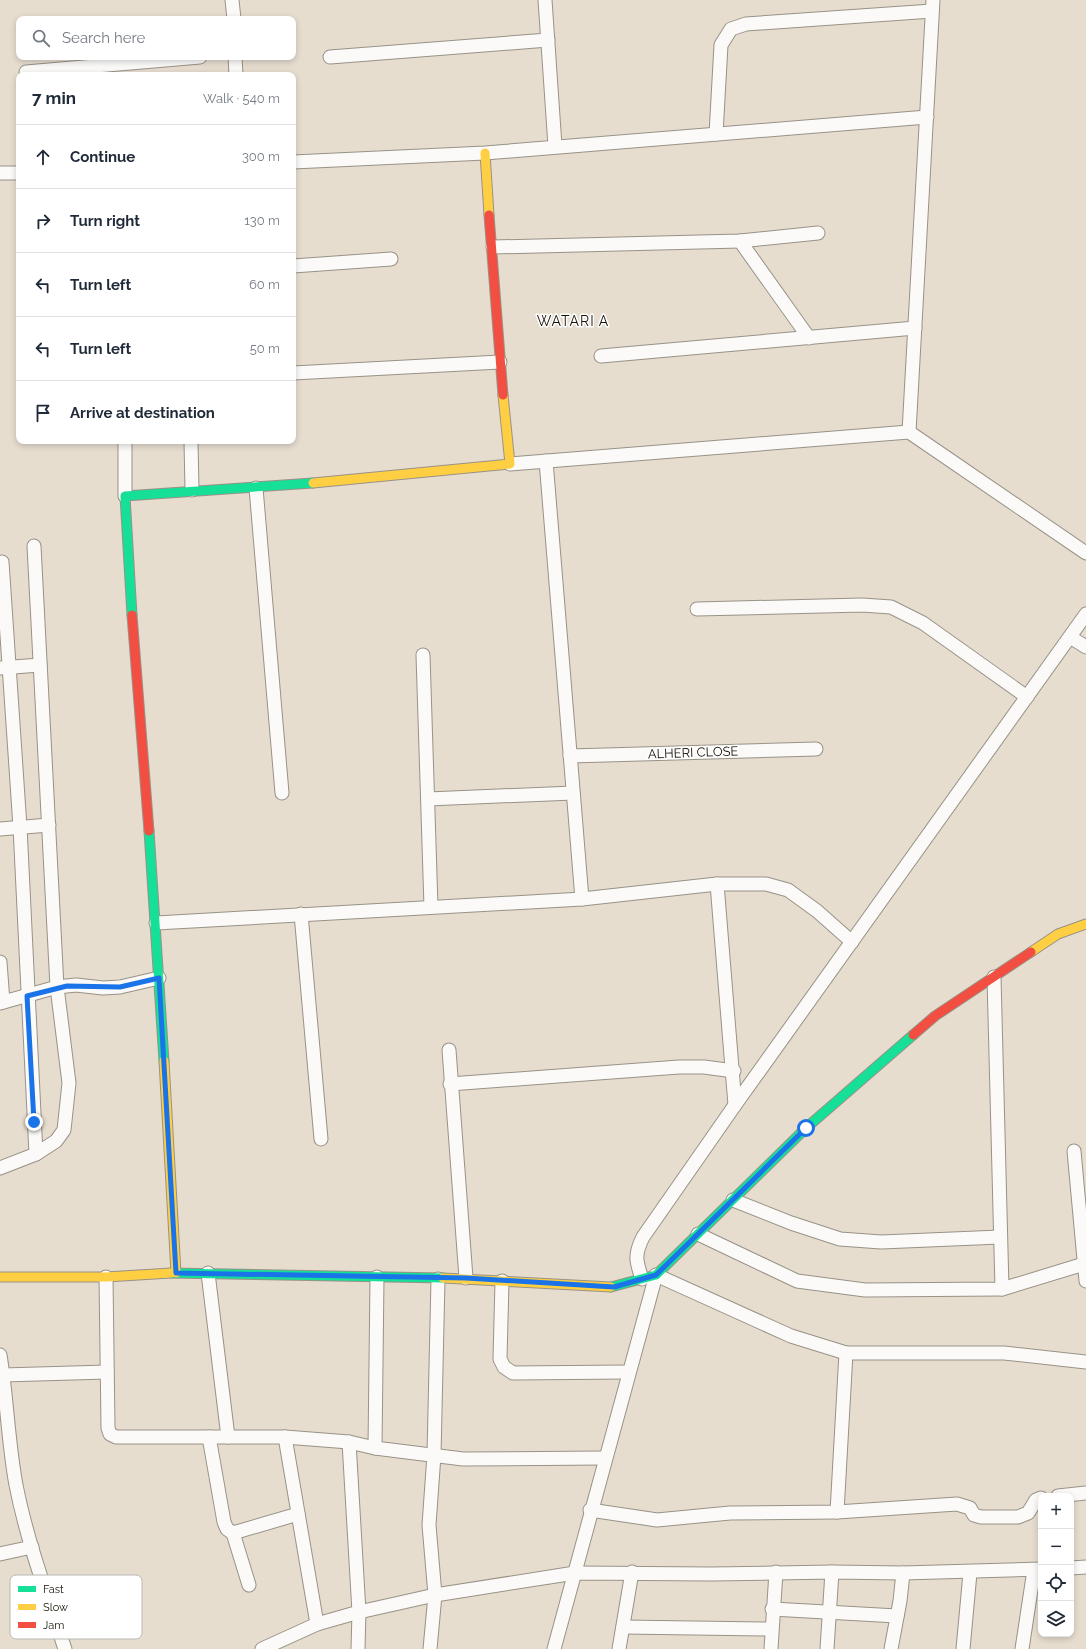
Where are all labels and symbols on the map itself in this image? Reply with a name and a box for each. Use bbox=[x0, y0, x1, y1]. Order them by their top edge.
district label: WATARI A bbox=[537, 313, 609, 329]
street label: ALHERI CLOSE bbox=[647, 743, 739, 762]
route end bbox=[25, 1113, 43, 1131]
route start bbox=[797, 1119, 815, 1137]
legend bbox=[10, 1575, 142, 1639]
text: Fast bbox=[43, 1583, 64, 1596]
text: Slow bbox=[43, 1601, 68, 1614]
text: Jam bbox=[43, 1619, 64, 1632]

